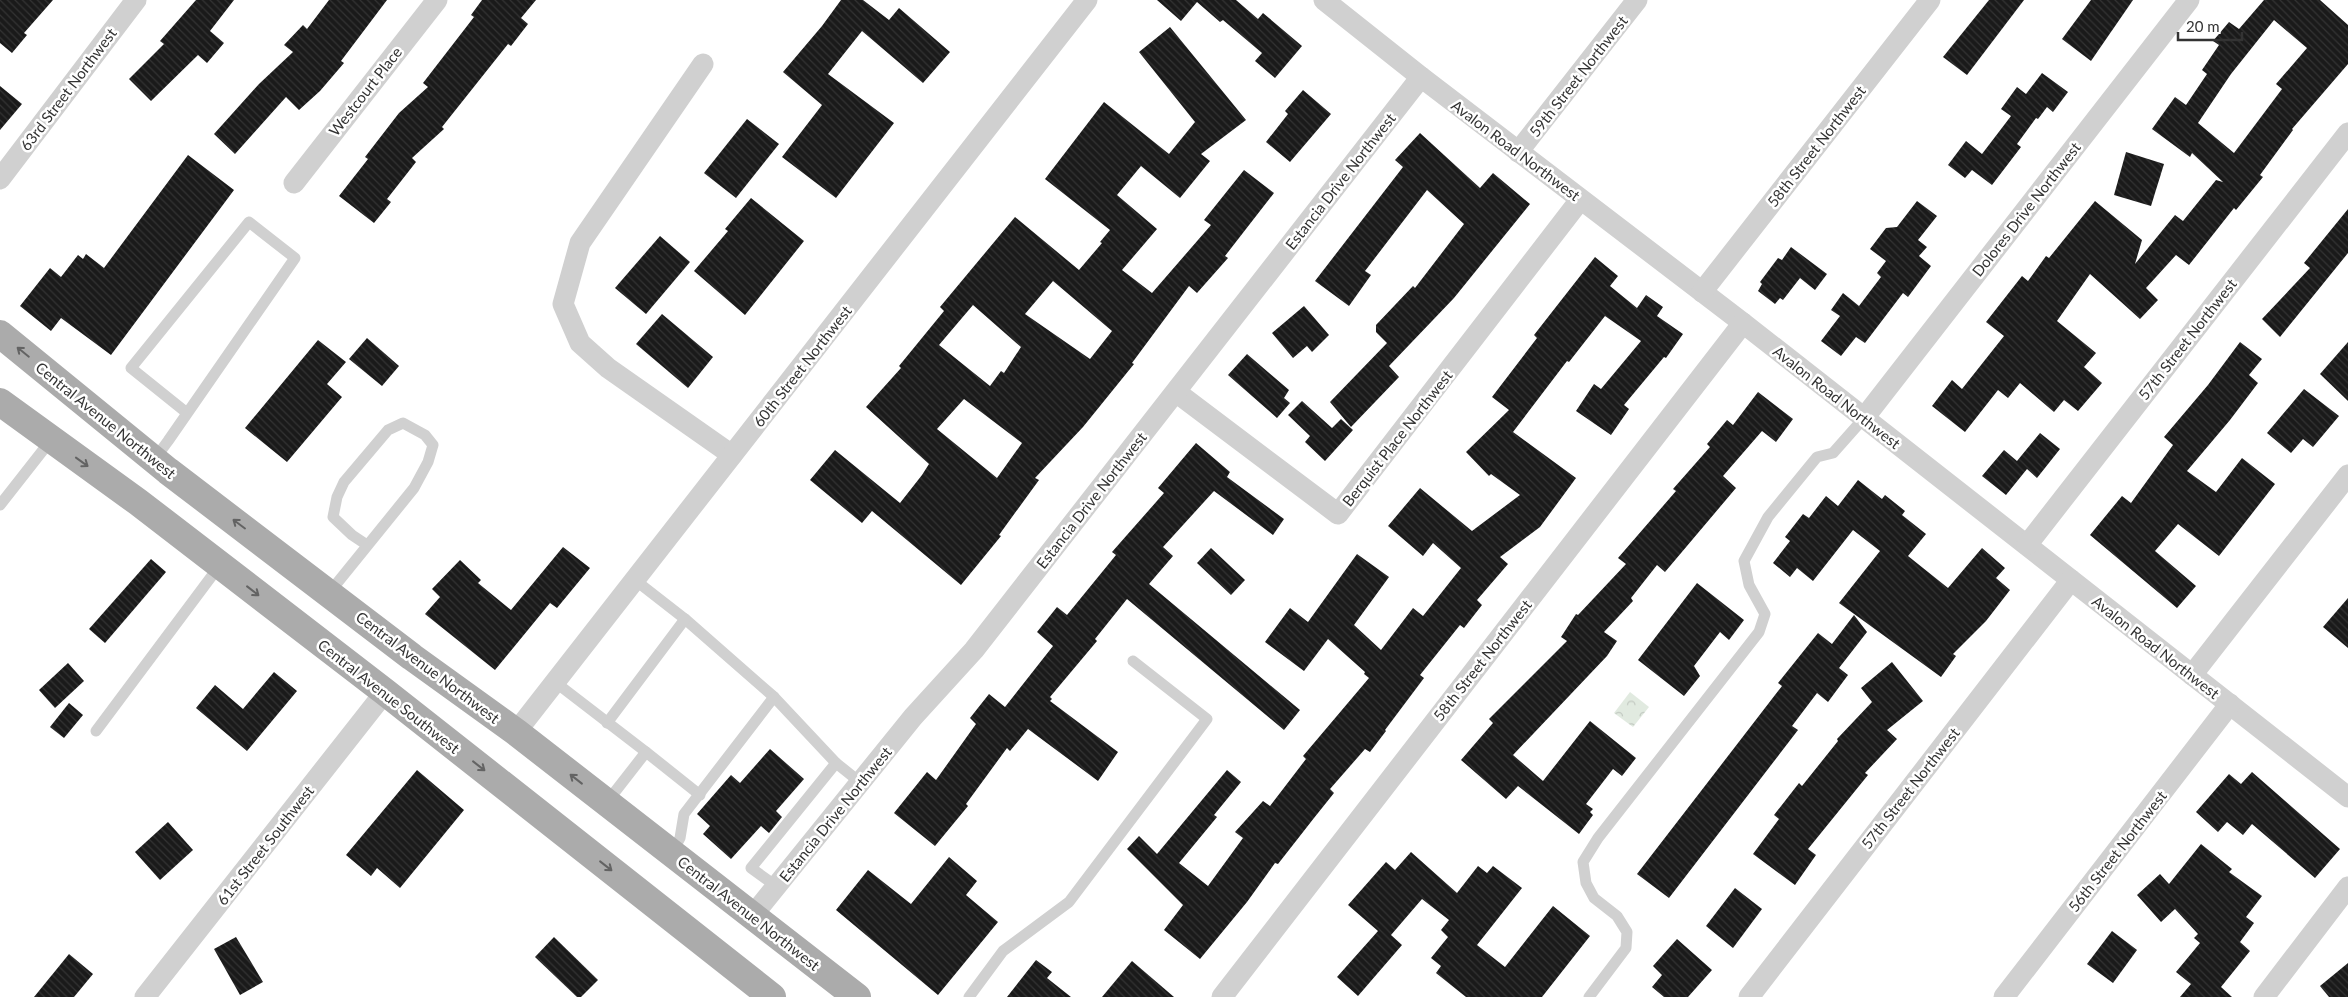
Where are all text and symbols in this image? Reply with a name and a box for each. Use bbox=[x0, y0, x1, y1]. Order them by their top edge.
scale bar bbox=[2178, 10, 2242, 42]
street label: 59th Street Northwest bbox=[1525, 11, 1631, 140]
text: 20 m bbox=[2186, 17, 2220, 35]
street label: 63rd Street Northwest bbox=[16, 24, 120, 154]
street label: Westcourt Place bbox=[325, 43, 405, 139]
street label: 58th Street Northwest bbox=[1763, 81, 1869, 210]
street label: Avalon Road Northwest bbox=[1448, 96, 1584, 205]
street label: Estancia Drive Northwest bbox=[1281, 109, 1399, 253]
street label: Dolores Drive Northwest bbox=[1968, 138, 2084, 280]
street label: 57th Street Northwest bbox=[2134, 274, 2240, 403]
street label: 60th Street Northwest bbox=[749, 301, 855, 430]
street label: Avalon Road Northwest bbox=[1770, 342, 1905, 453]
one-way arrow bbox=[16, 347, 29, 358]
street label: Central Avenue Northwest bbox=[32, 358, 180, 482]
street label: Berquist Place Northwest bbox=[1338, 366, 1456, 510]
street label: Estancia Drive Northwest bbox=[1032, 428, 1150, 572]
one-way arrow bbox=[75, 456, 88, 467]
one-way arrow bbox=[232, 519, 245, 530]
one-way arrow bbox=[246, 586, 259, 597]
street label: Avalon Road Northwest bbox=[2089, 592, 2224, 703]
street label: 58th Street Northwest bbox=[1429, 595, 1535, 724]
street label: Central Avenue Northwest bbox=[353, 607, 504, 727]
street label: Central Avenue Southwest bbox=[315, 635, 464, 757]
street label: 57th Street Northwest bbox=[1857, 723, 1963, 852]
street label: Estancia Drive Northwest bbox=[775, 742, 895, 885]
one-way arrow bbox=[472, 760, 485, 771]
one-way arrow bbox=[570, 773, 583, 784]
street label: 61st Street Southwest bbox=[213, 781, 318, 908]
street label: 56th Street Northwest bbox=[2064, 786, 2170, 915]
street label: Central Avenue Northwest bbox=[675, 852, 824, 974]
one-way arrow bbox=[600, 861, 613, 872]

